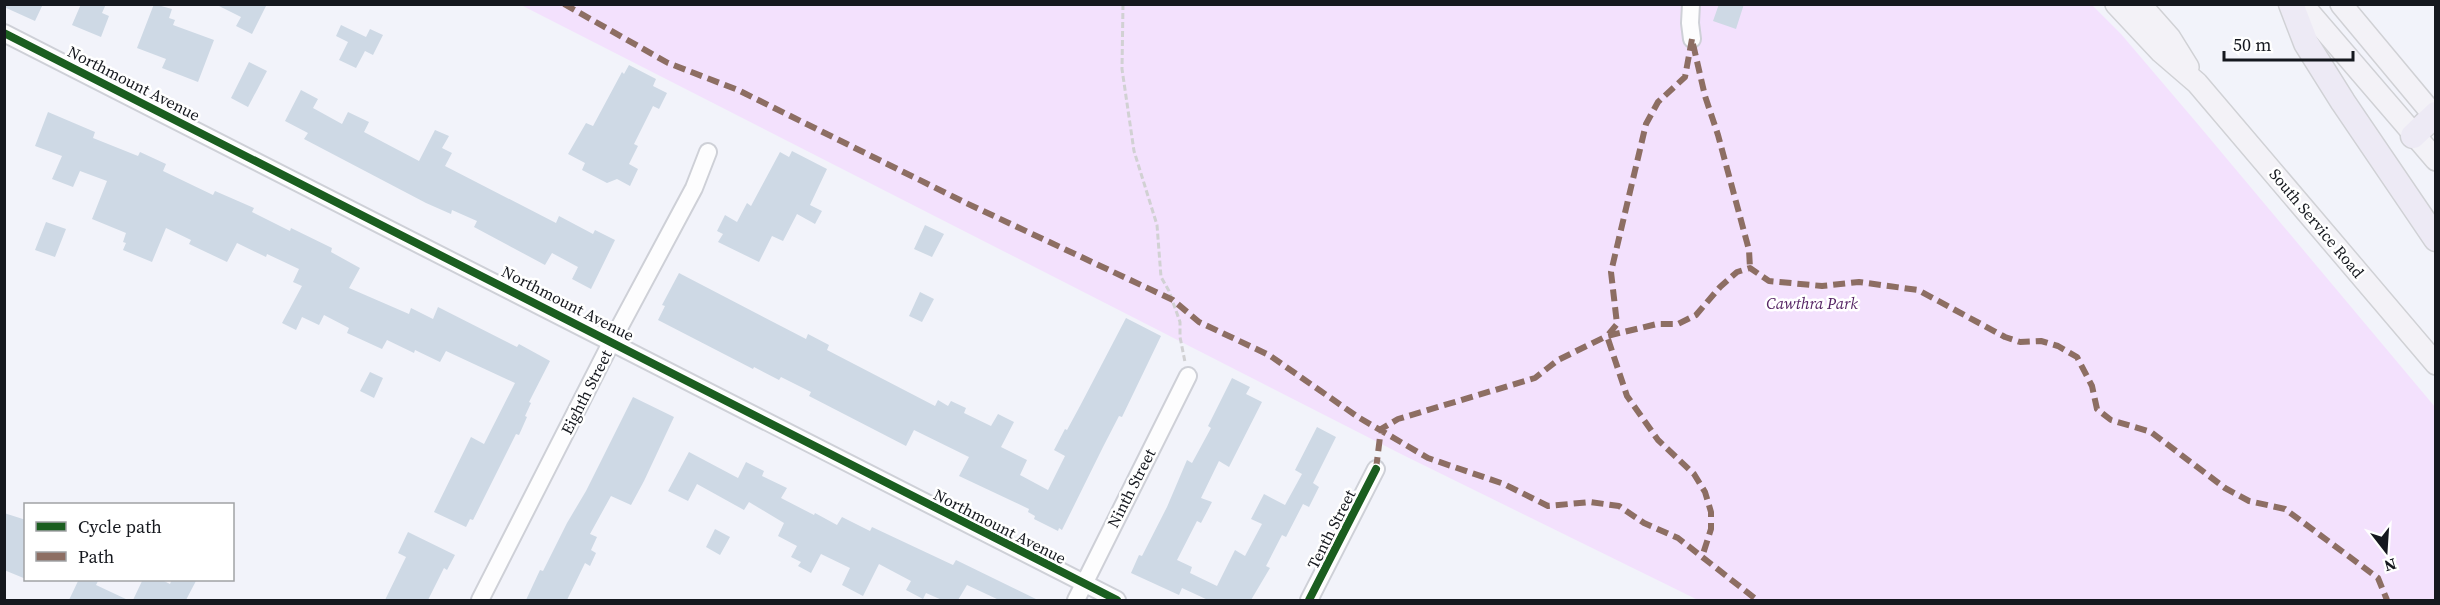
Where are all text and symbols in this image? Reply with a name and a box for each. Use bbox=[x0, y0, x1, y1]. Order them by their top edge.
scale bar bbox=[2224, 24, 2353, 62]
text: 50 m bbox=[2233, 32, 2271, 57]
street label: Northmount Avenue bbox=[64, 40, 204, 126]
street label: South Service Road bbox=[2265, 164, 2369, 282]
street label: Northmount Avenue bbox=[498, 260, 638, 346]
park label: Cawthra Park bbox=[1766, 292, 1858, 314]
street label: Eighth Street bbox=[555, 345, 617, 438]
street label: Ninth Street bbox=[1102, 444, 1161, 531]
street label: Northmount Avenue bbox=[930, 483, 1070, 569]
street label: Tenth Street bbox=[1302, 485, 1361, 572]
legend bbox=[24, 503, 234, 581]
text: Cycle path bbox=[78, 514, 162, 539]
north arrow bbox=[2356, 521, 2416, 581]
text: Path bbox=[78, 544, 115, 569]
text: N bbox=[2381, 553, 2399, 578]

